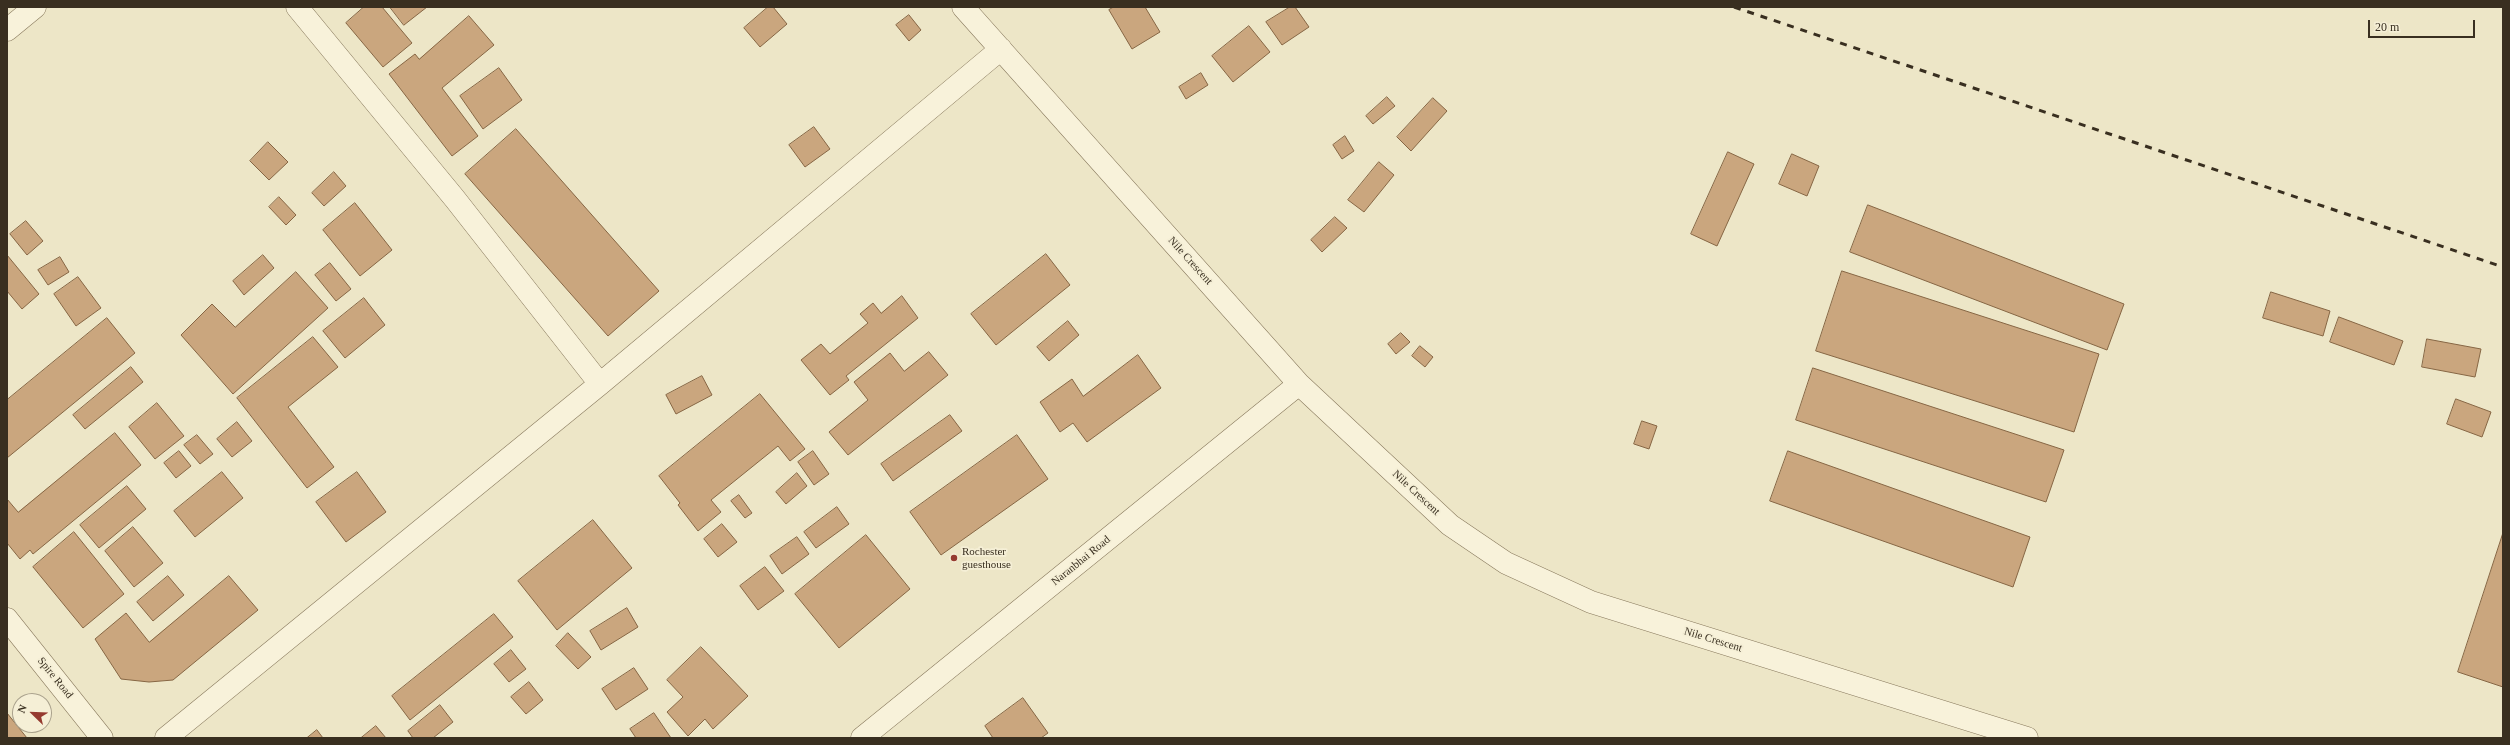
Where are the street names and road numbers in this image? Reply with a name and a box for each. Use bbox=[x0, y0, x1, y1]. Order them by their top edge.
street label: Nile Crescent bbox=[1165, 234, 1215, 288]
street label: Nile Crescent bbox=[1389, 468, 1443, 518]
street label: Naranbhai Road bbox=[1049, 533, 1113, 589]
street label: Nile Crescent bbox=[1682, 625, 1744, 655]
street label: Spire Road bbox=[34, 655, 76, 701]

